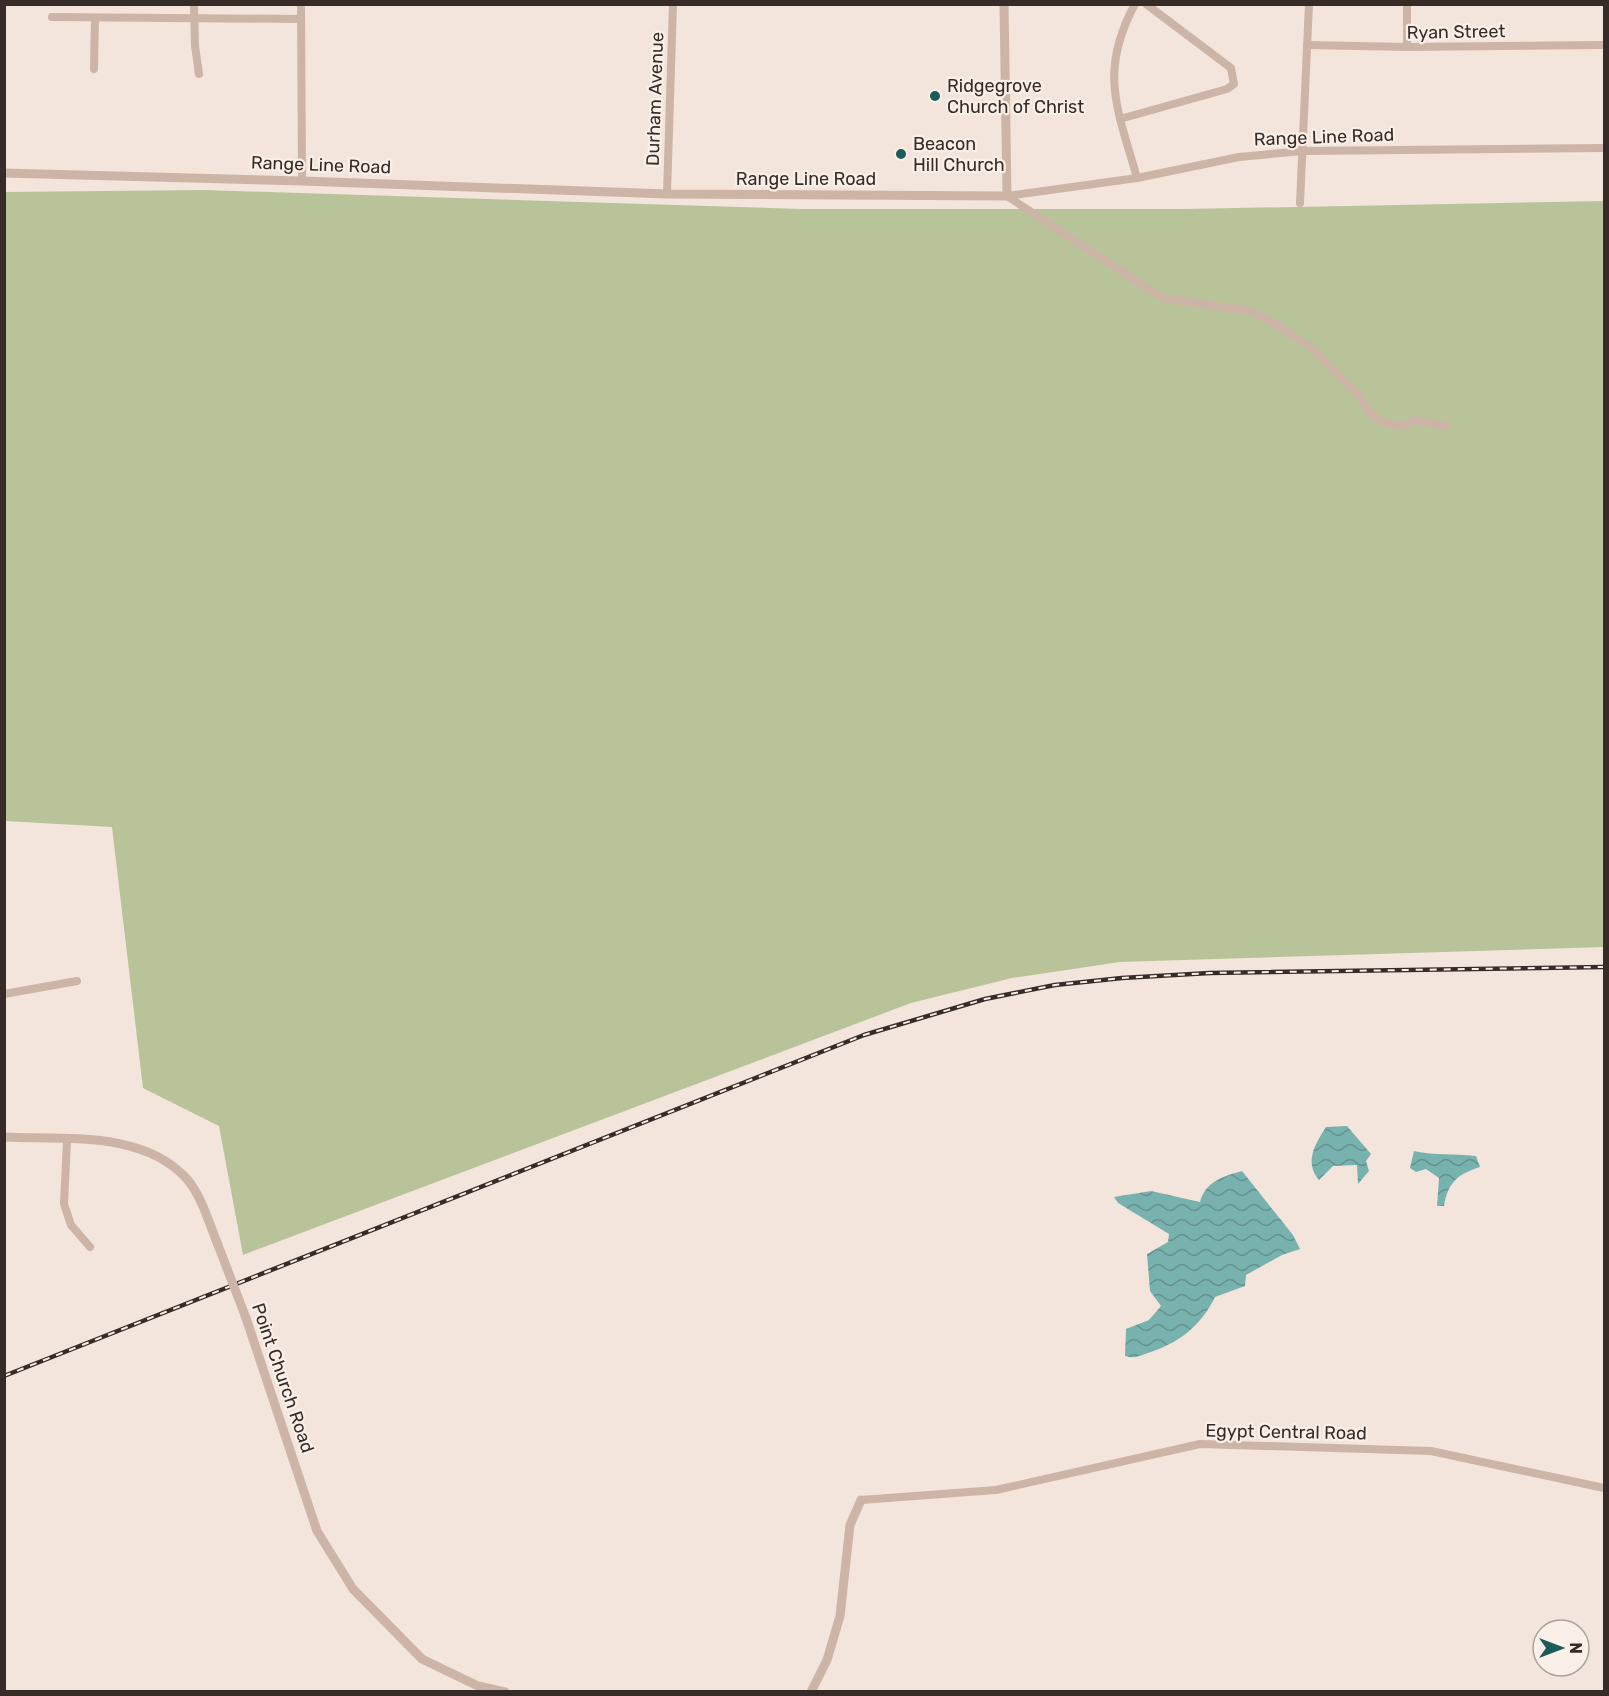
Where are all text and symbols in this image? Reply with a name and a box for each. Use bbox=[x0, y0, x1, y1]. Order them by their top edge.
street label: Ryan Street bbox=[1406, 20, 1506, 44]
street label: Durham Avenue bbox=[642, 32, 668, 166]
place label: Ridgegrove Church of Christ bbox=[947, 75, 1084, 118]
marker: Ridgegrove Church of Christ bbox=[928, 89, 942, 103]
street label: Range Line Road bbox=[1253, 124, 1395, 150]
place label: Beacon Hill Church bbox=[913, 133, 1005, 176]
marker: Beacon Hill Church bbox=[894, 147, 908, 161]
street label: Range Line Road bbox=[250, 152, 392, 178]
street label: Range Line Road bbox=[736, 168, 876, 190]
street label: Point Church Road bbox=[247, 1300, 319, 1456]
street label: Egypt Central Road bbox=[1205, 1420, 1367, 1444]
north arrow bbox=[1531, 1618, 1591, 1678]
text: N bbox=[1566, 1642, 1585, 1654]

